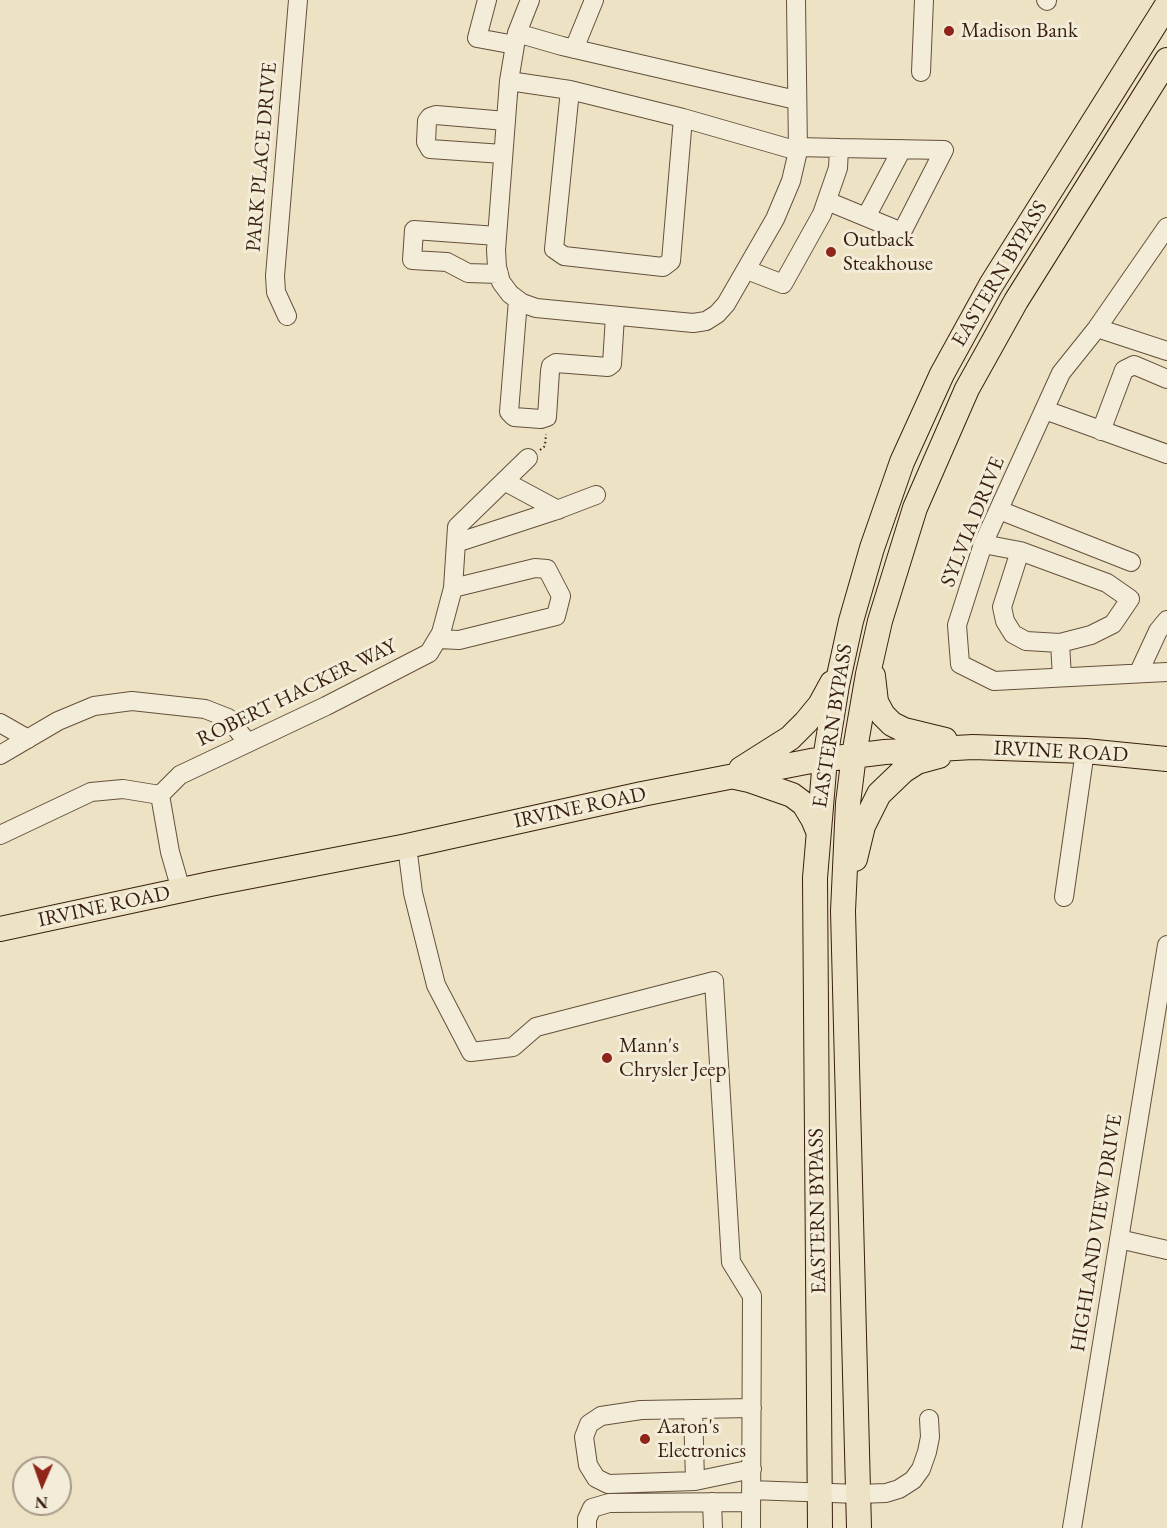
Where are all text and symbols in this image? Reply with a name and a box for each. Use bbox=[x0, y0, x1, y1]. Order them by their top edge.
place label: Madison Bank bbox=[961, 18, 1078, 44]
marker: Madison Bank bbox=[942, 24, 956, 38]
street label: PARK PLACE DRIVE bbox=[241, 61, 283, 253]
street label: EASTERN BYPASS bbox=[947, 197, 1053, 351]
place label: Outback Steakhouse bbox=[843, 227, 933, 277]
marker: Outback Steakhouse bbox=[824, 245, 838, 259]
street label: SYLVIA DRIVE bbox=[935, 453, 1011, 591]
street label: ROBERT HACKER WAY bbox=[193, 634, 401, 752]
street label: EASTERN BYPASS bbox=[808, 642, 858, 810]
street label: IRVINE ROAD bbox=[993, 736, 1129, 768]
street label: IRVINE ROAD bbox=[512, 782, 648, 834]
street label: IRVINE ROAD bbox=[36, 881, 172, 933]
place label: Mann's Chrysler Jeep bbox=[619, 1033, 726, 1083]
marker: Mann's Chrysler Jeep bbox=[600, 1051, 614, 1065]
street label: HIGHLAND VIEW DRIVE bbox=[1066, 1112, 1128, 1354]
street label: EASTERN BYPASS bbox=[804, 1128, 832, 1294]
place label: Aaron's Electronics bbox=[657, 1414, 746, 1464]
marker: Aaron's Electronics bbox=[638, 1432, 652, 1446]
north arrow bbox=[12, 1456, 72, 1516]
text: N bbox=[35, 1492, 48, 1513]

